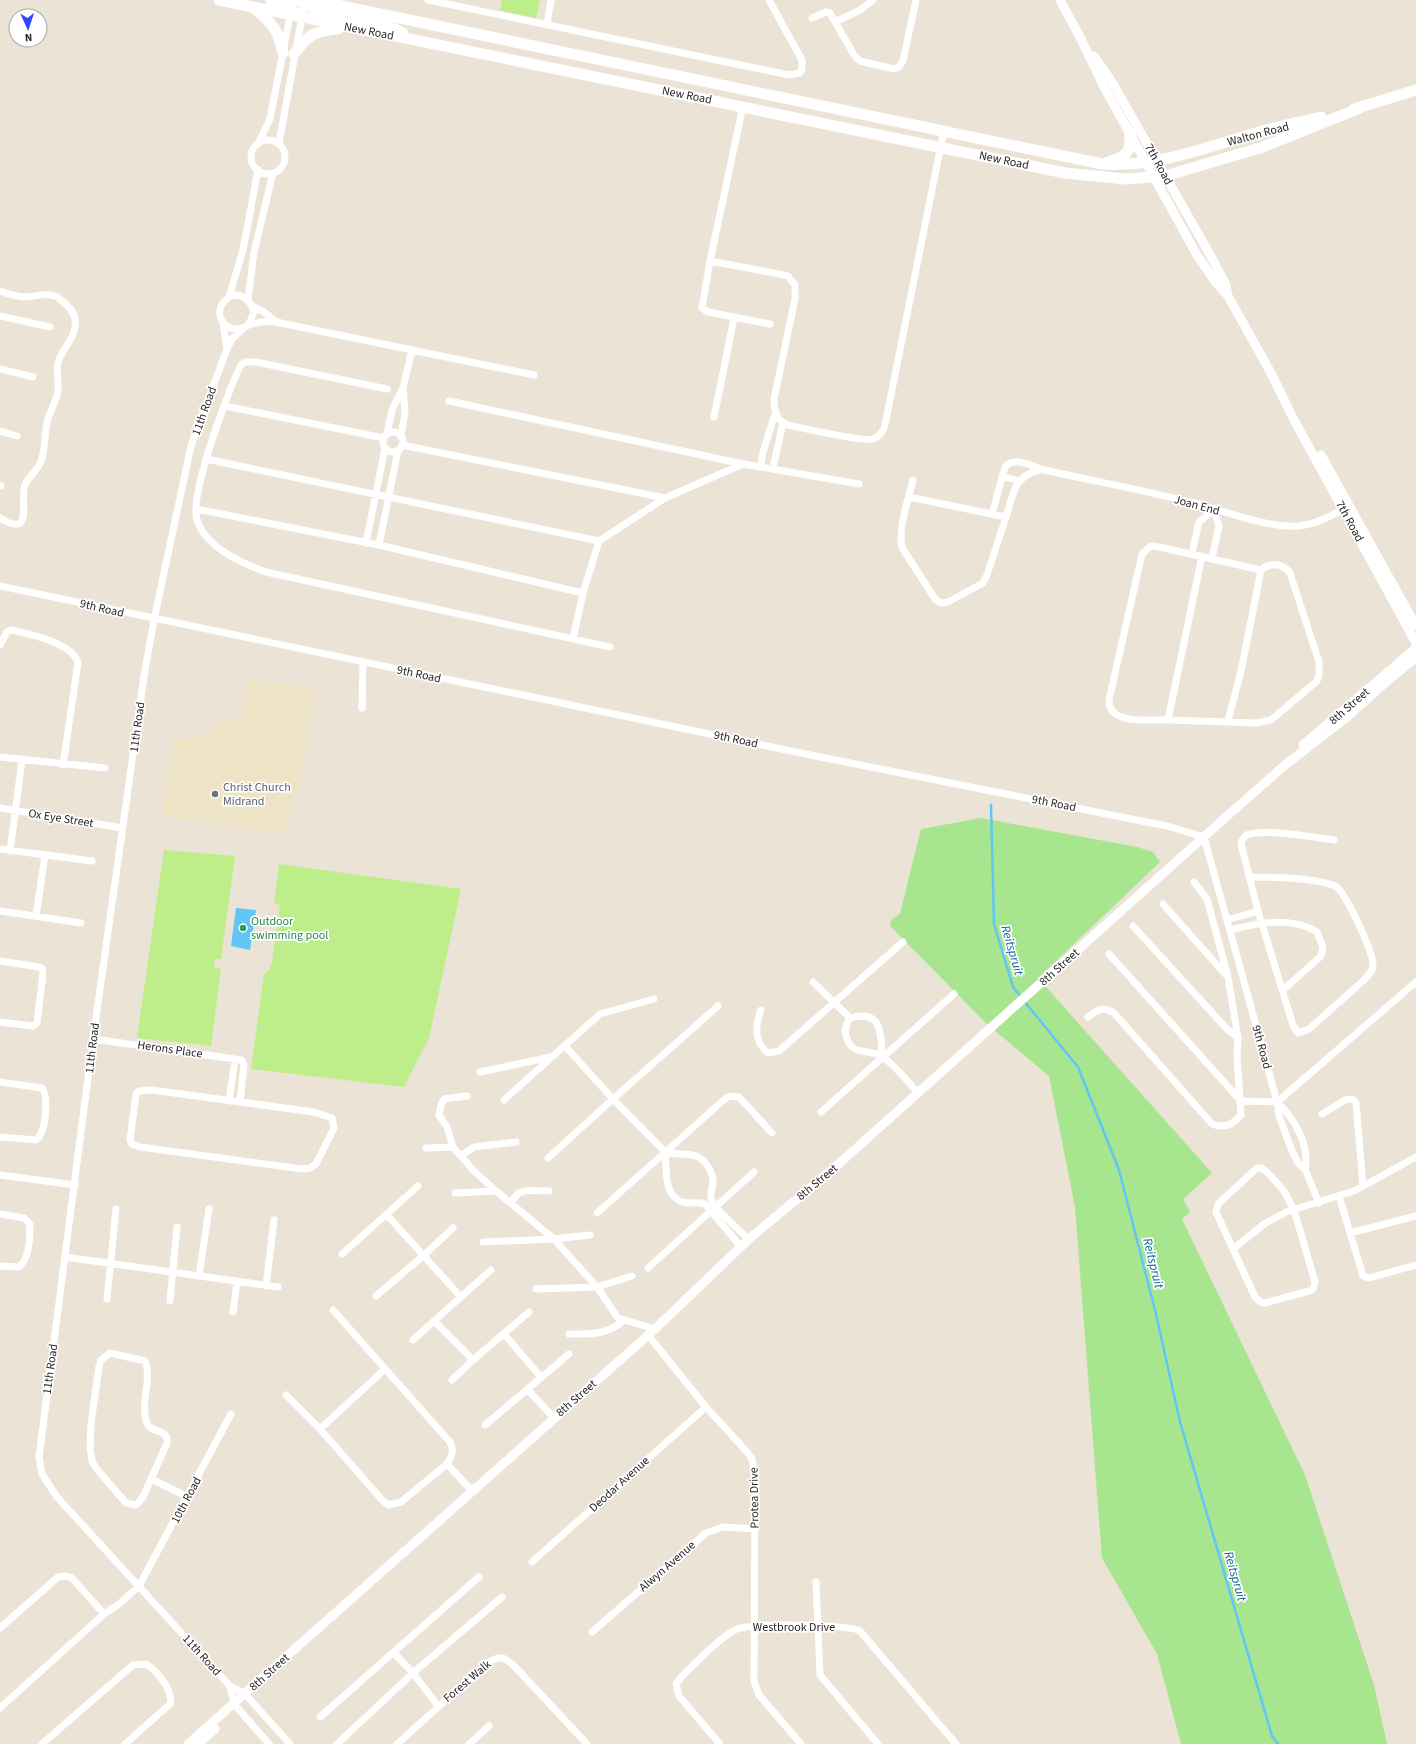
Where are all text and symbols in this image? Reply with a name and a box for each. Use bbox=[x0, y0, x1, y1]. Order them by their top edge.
north arrow bbox=[8, 8, 48, 48]
street label: New Road bbox=[342, 18, 395, 45]
text: N bbox=[24, 30, 33, 45]
street label: New Road bbox=[660, 82, 713, 109]
street label: Walton Road bbox=[1225, 118, 1291, 151]
street label: 7th Road bbox=[1140, 141, 1177, 188]
street label: New Road bbox=[977, 147, 1030, 174]
street label: 11th Road bbox=[188, 384, 221, 438]
street label: Joan End bbox=[1172, 491, 1222, 520]
street label: 7th Road bbox=[1331, 498, 1368, 545]
street label: 9th Road bbox=[78, 595, 126, 622]
street label: 9th Road bbox=[395, 662, 443, 687]
street label: 8th Street bbox=[1325, 684, 1373, 729]
street label: 11th Road bbox=[126, 701, 149, 753]
street label: 9th Road bbox=[712, 727, 760, 752]
place label: Christ Church Midrand bbox=[223, 779, 291, 810]
marker: Christ Church Midrand bbox=[210, 789, 220, 799]
street label: 9th Road bbox=[1030, 791, 1077, 816]
street label: Ox Eye Street bbox=[27, 805, 95, 832]
place label: Outdoor swimming pool bbox=[251, 913, 328, 944]
marker: Outdoor swimming pool bbox=[238, 923, 248, 933]
water label: Reitspruit bbox=[996, 923, 1028, 978]
street label: 8th Street bbox=[1035, 945, 1083, 990]
street label: 11th Road bbox=[81, 1022, 104, 1074]
street label: 9th Road bbox=[1248, 1023, 1276, 1071]
street label: Herons Place bbox=[136, 1037, 204, 1062]
street label: 8th Street bbox=[793, 1160, 842, 1205]
water label: Reitspruit bbox=[1138, 1236, 1168, 1291]
street label: 11th Road bbox=[39, 1343, 62, 1395]
street label: 8th Street bbox=[552, 1376, 600, 1421]
street label: Deodar Avenue bbox=[585, 1453, 653, 1516]
street label: Protea Drive bbox=[745, 1467, 764, 1529]
street label: 10th Road bbox=[167, 1474, 206, 1527]
street label: Alwyn Avenue bbox=[635, 1537, 699, 1596]
water label: Reitspruit bbox=[1219, 1549, 1251, 1604]
street label: Westbrook Drive bbox=[753, 1619, 835, 1636]
street label: 11th Road bbox=[178, 1631, 225, 1680]
street label: 8th Street bbox=[245, 1650, 293, 1695]
street label: Forest Walk bbox=[440, 1656, 495, 1706]

